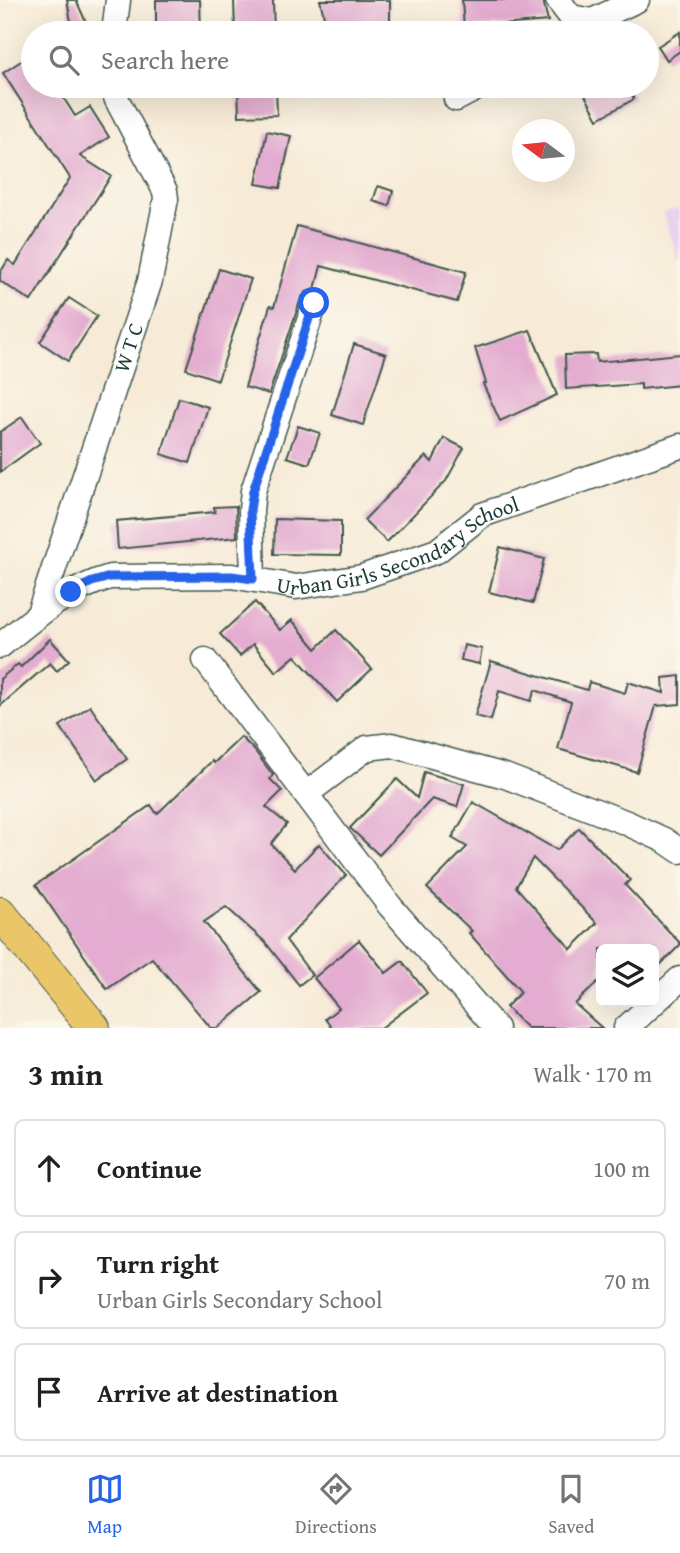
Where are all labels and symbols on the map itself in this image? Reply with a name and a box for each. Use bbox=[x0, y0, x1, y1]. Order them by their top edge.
north arrow bbox=[512, 119, 575, 182]
route start bbox=[298, 287, 329, 318]
street label: W T C bbox=[105, 319, 150, 376]
street label: Urban Girls Secondary School bbox=[274, 488, 523, 603]
route end bbox=[55, 576, 86, 607]

